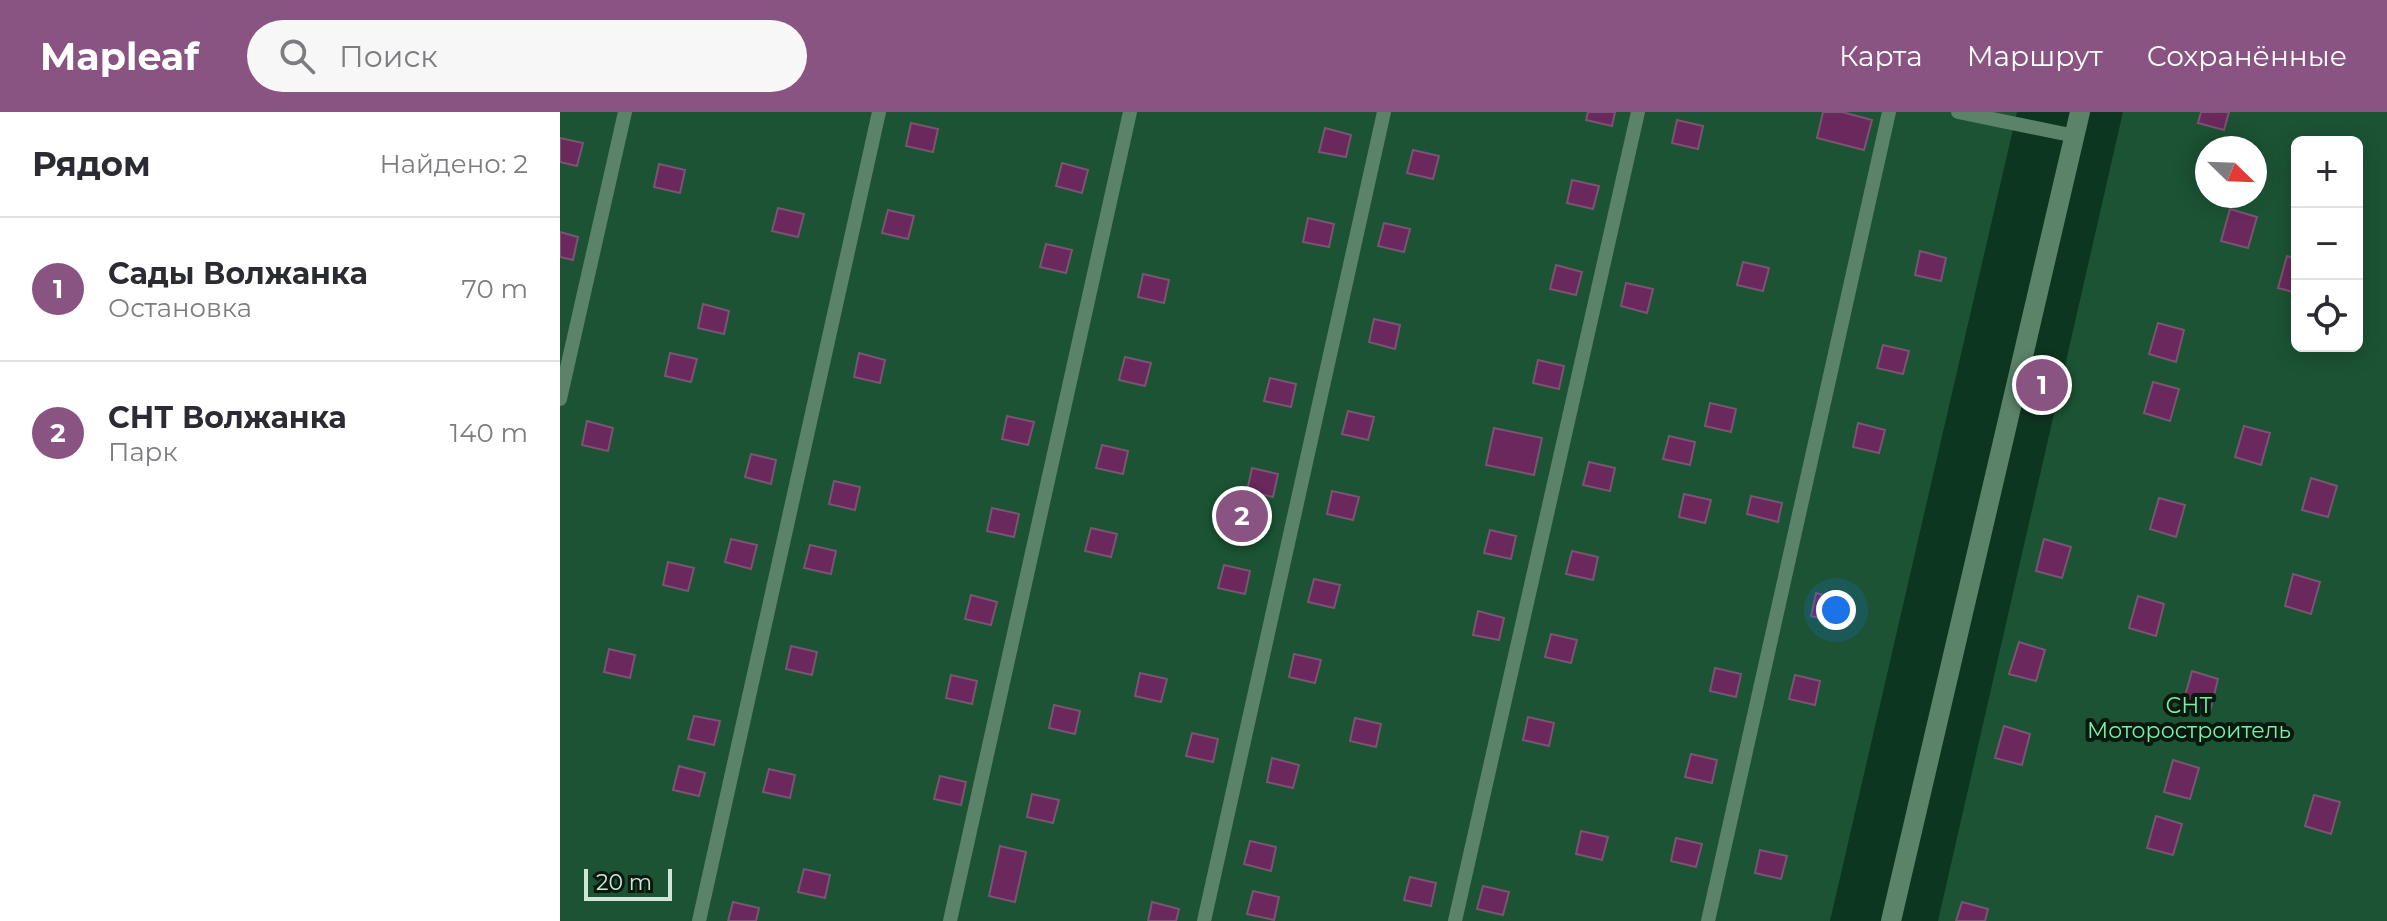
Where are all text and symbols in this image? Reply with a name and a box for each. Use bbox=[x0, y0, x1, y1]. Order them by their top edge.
search box bbox=[247, 20, 807, 92]
text: Mapleaf bbox=[40, 33, 199, 80]
icon: search bbox=[275, 34, 319, 78]
text: Поиск bbox=[339, 38, 438, 75]
text: Карта bbox=[1839, 39, 1923, 73]
text: Маршрут bbox=[1967, 39, 2103, 73]
text: Сохранённые bbox=[2147, 39, 2347, 73]
north arrow bbox=[2195, 136, 2267, 208]
map controls bbox=[2291, 136, 2363, 352]
button: + bbox=[2291, 136, 2363, 208]
text: Рядом bbox=[32, 143, 151, 185]
text: Найдено: 2 bbox=[379, 148, 528, 180]
button: − bbox=[2291, 208, 2363, 280]
text: Сады Волжанка bbox=[108, 255, 368, 292]
text: 1 bbox=[53, 273, 63, 305]
text: 70 m bbox=[462, 273, 528, 305]
button: locate bbox=[2291, 280, 2363, 352]
text: Остановка bbox=[108, 292, 252, 324]
pin: 1 bbox=[2016, 355, 2068, 415]
text: СНТ Волжанка bbox=[108, 399, 347, 436]
text: 2 bbox=[50, 417, 66, 449]
text: 140 m bbox=[450, 417, 528, 449]
text: Парк bbox=[108, 436, 178, 468]
pin: 2 bbox=[1216, 486, 1268, 546]
your location bbox=[1816, 590, 1856, 630]
park label: СНТ Моторостроитель bbox=[2087, 692, 2291, 744]
scale bar bbox=[584, 865, 672, 901]
text: 20 m bbox=[596, 869, 652, 896]

